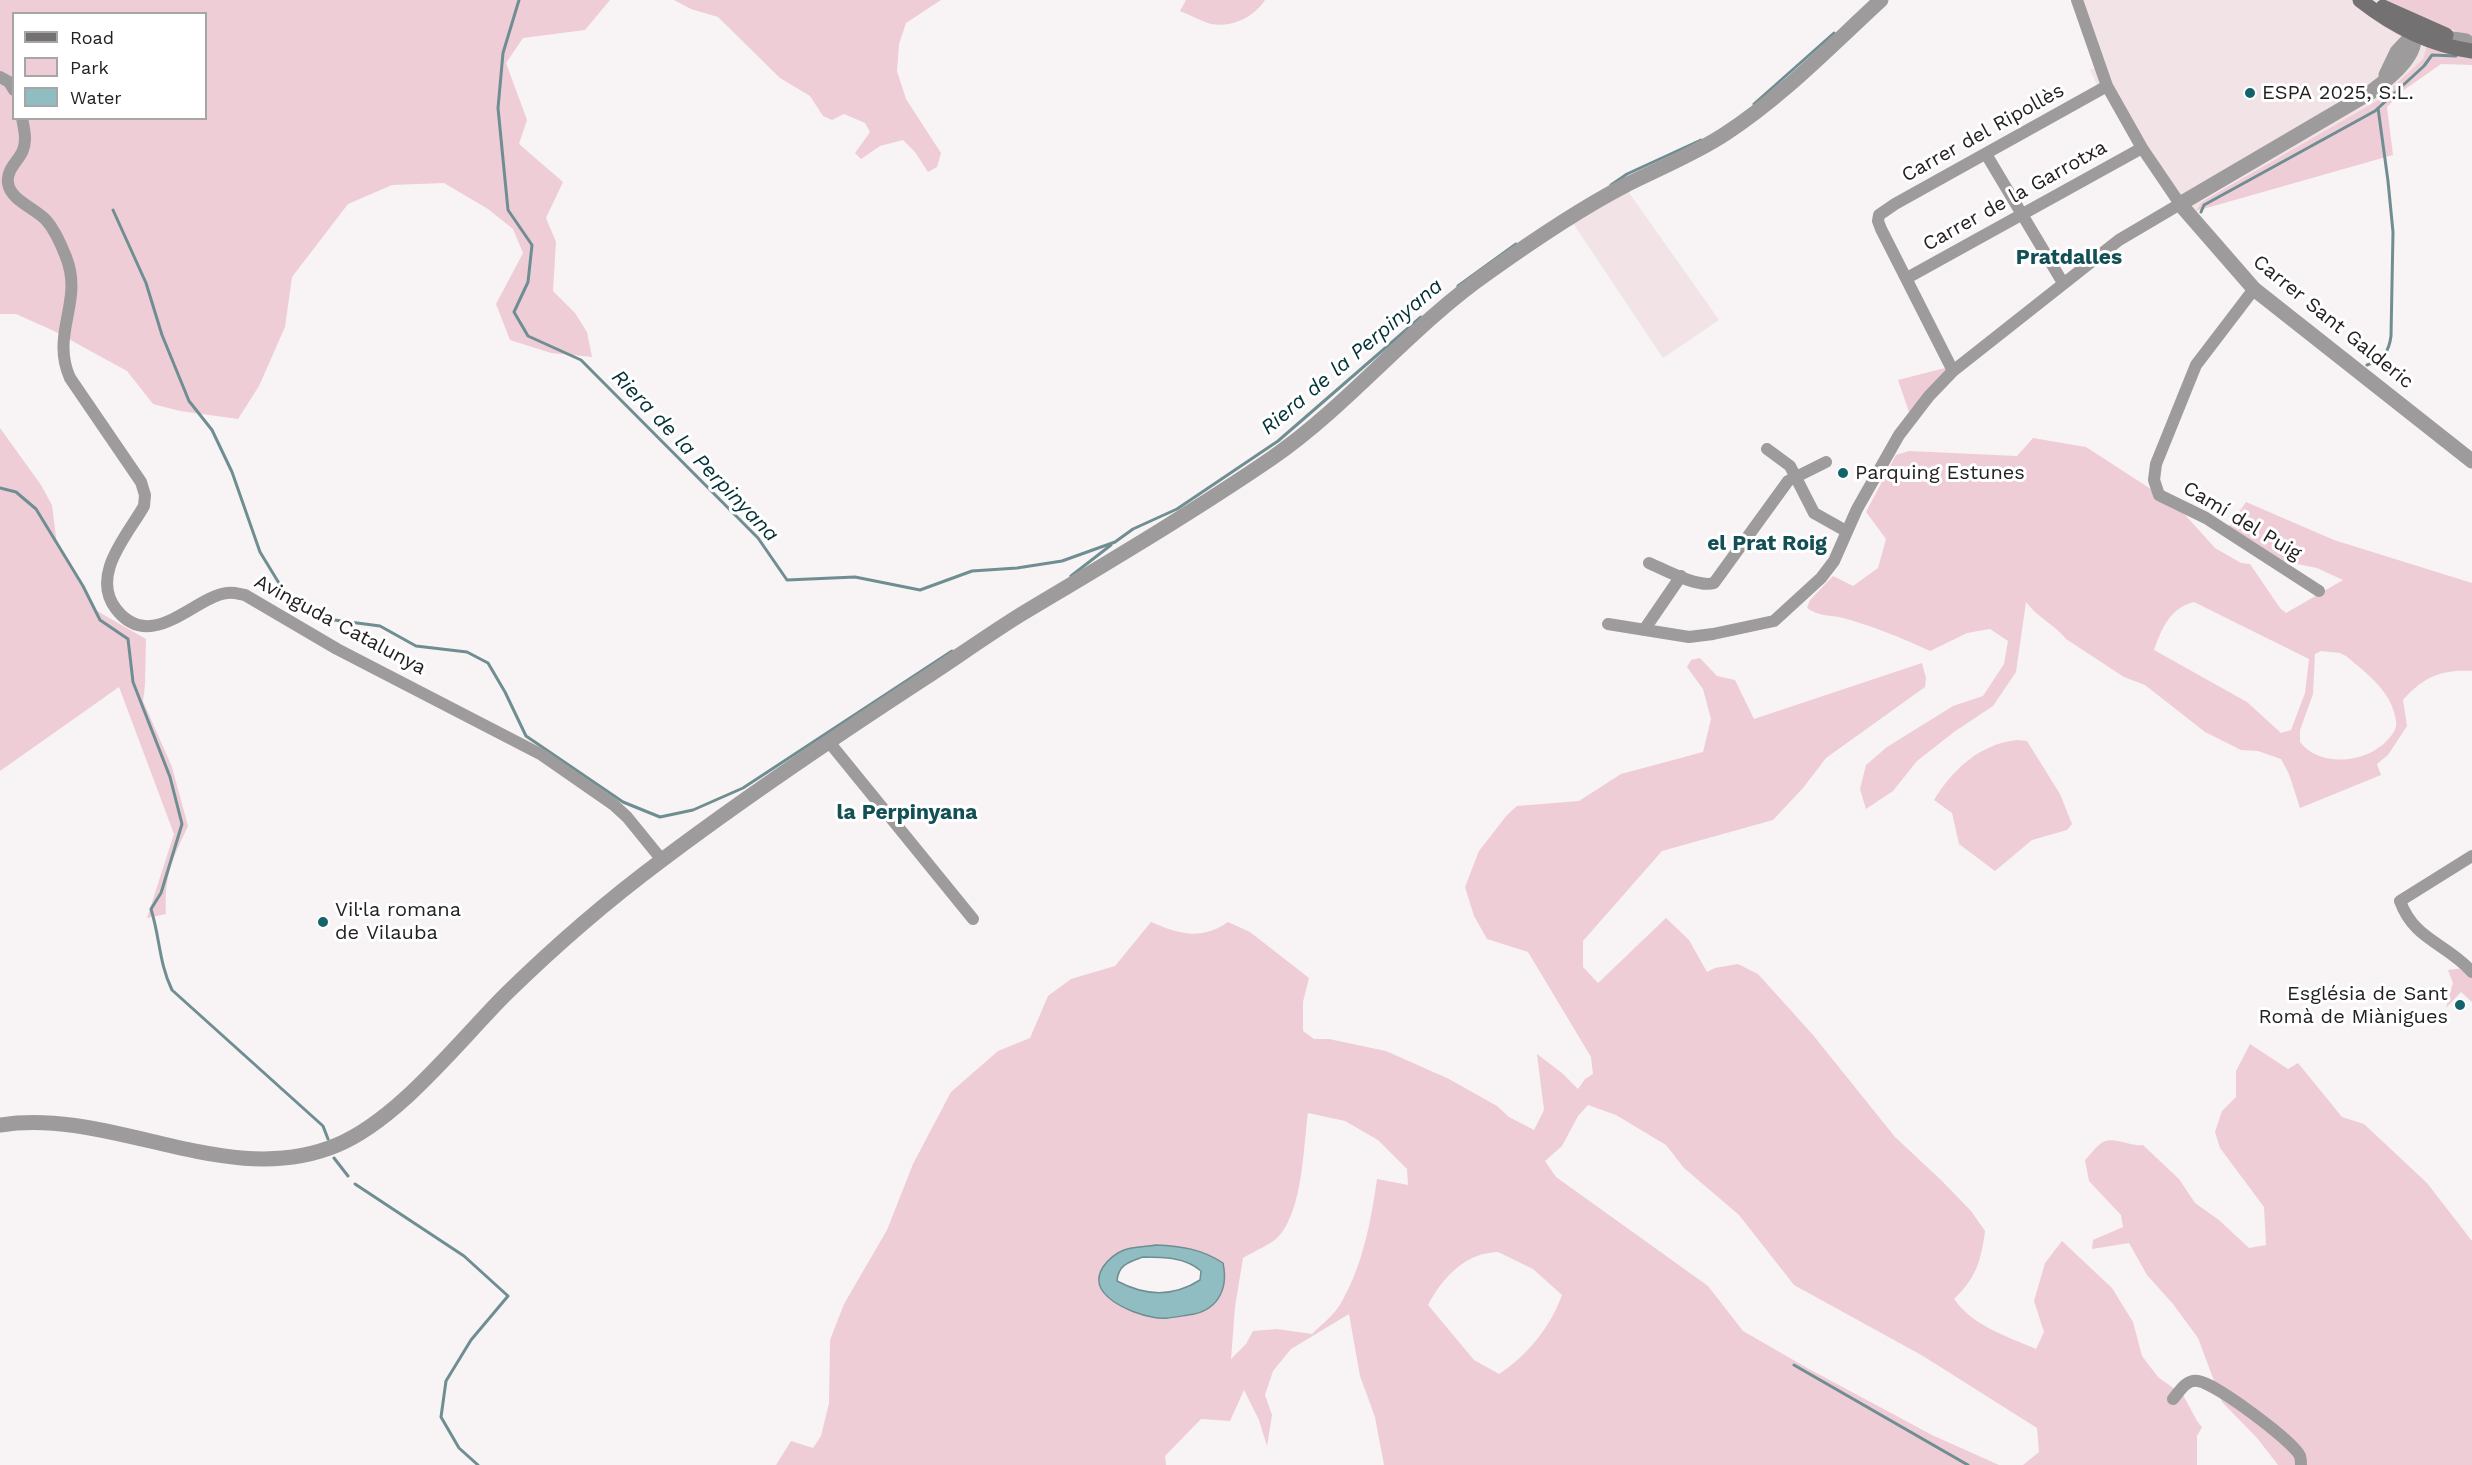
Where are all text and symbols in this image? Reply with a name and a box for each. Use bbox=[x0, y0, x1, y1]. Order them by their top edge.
legend bbox=[12, 12, 207, 120]
text: Road bbox=[70, 27, 114, 48]
text: Park bbox=[70, 57, 109, 78]
street label: Carrer del Ripollès bbox=[1898, 78, 2068, 188]
place label: ESPA 2025, S.L. bbox=[2262, 81, 2414, 105]
marker: ESPA 2025, S.L. bbox=[2243, 86, 2257, 100]
text: Water bbox=[70, 87, 122, 108]
street label: Carrer de la Garrotxa bbox=[1919, 135, 2111, 257]
district label: Pratdalles bbox=[2016, 245, 2122, 271]
street label: Carrer Sant Galderic bbox=[2248, 250, 2418, 394]
water label: Riera de la Perpinyana bbox=[1256, 274, 1448, 440]
water label: Riera de la Perpinyana bbox=[606, 365, 784, 547]
place label: Parquing Estunes bbox=[1855, 461, 2025, 485]
marker: Parquing Estunes bbox=[1836, 466, 1850, 480]
street label: Camí del Puig bbox=[2178, 476, 2306, 566]
district label: el Prat Roig bbox=[1707, 531, 1827, 557]
street label: Avinguda Catalunya bbox=[250, 570, 430, 680]
district label: la Perpinyana bbox=[837, 800, 977, 826]
place label: Vil·la romana de Vilauba bbox=[335, 898, 461, 945]
marker: Vil·la romana de Vilauba bbox=[316, 915, 330, 929]
place label: Església de Sant Romà de Miànigues bbox=[2258, 982, 2448, 1029]
marker: Església de Sant Romà de Miànigues bbox=[2453, 998, 2467, 1012]

